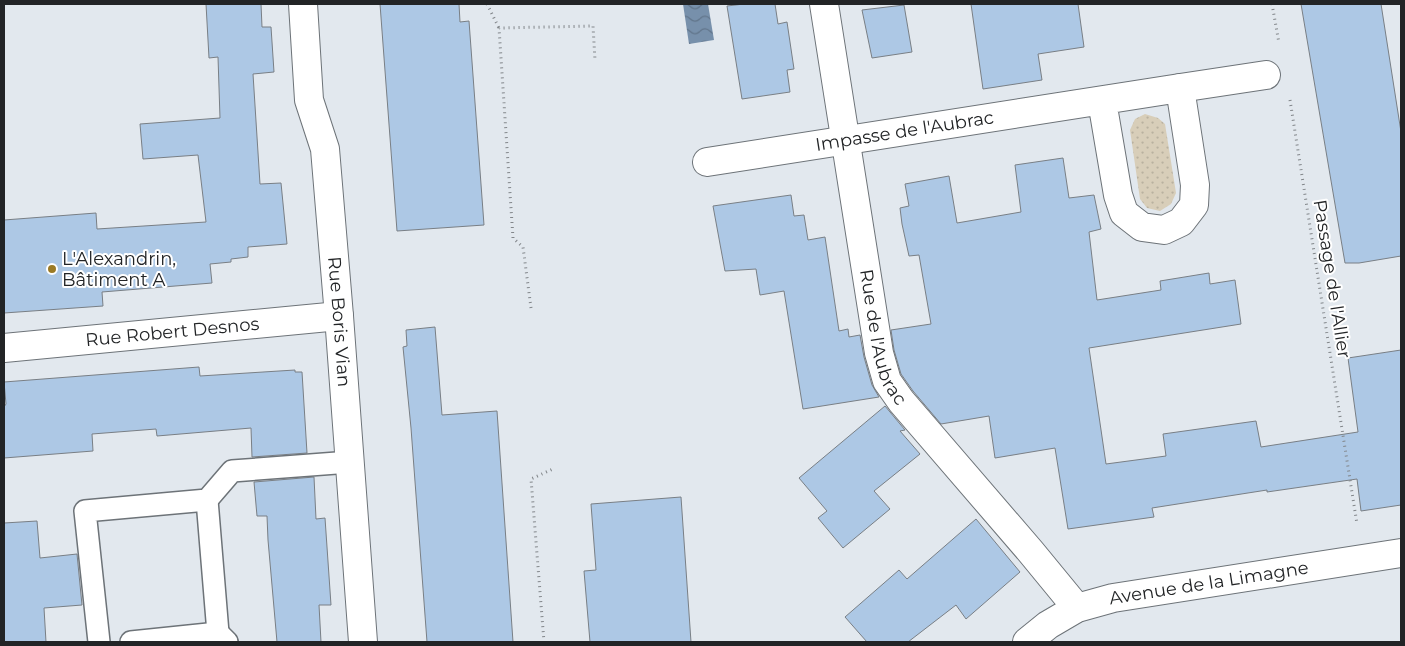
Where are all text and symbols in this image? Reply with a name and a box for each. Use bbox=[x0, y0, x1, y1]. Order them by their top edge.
street label: Impasse de l'Aubrac bbox=[814, 106, 995, 156]
street label: Passage de l'Allier bbox=[1309, 198, 1355, 360]
place label: L'Alexandrin, Bâtiment A bbox=[62, 248, 176, 291]
street label: Rue Boris Vian bbox=[323, 256, 355, 388]
marker: L'Alexandrin, Bâtiment A bbox=[46, 263, 58, 275]
street label: Rue de l'Aubrac bbox=[855, 268, 911, 409]
street label: Rue Robert Desnos bbox=[84, 313, 260, 351]
street label: Avenue de la Limagne bbox=[1108, 557, 1310, 609]

